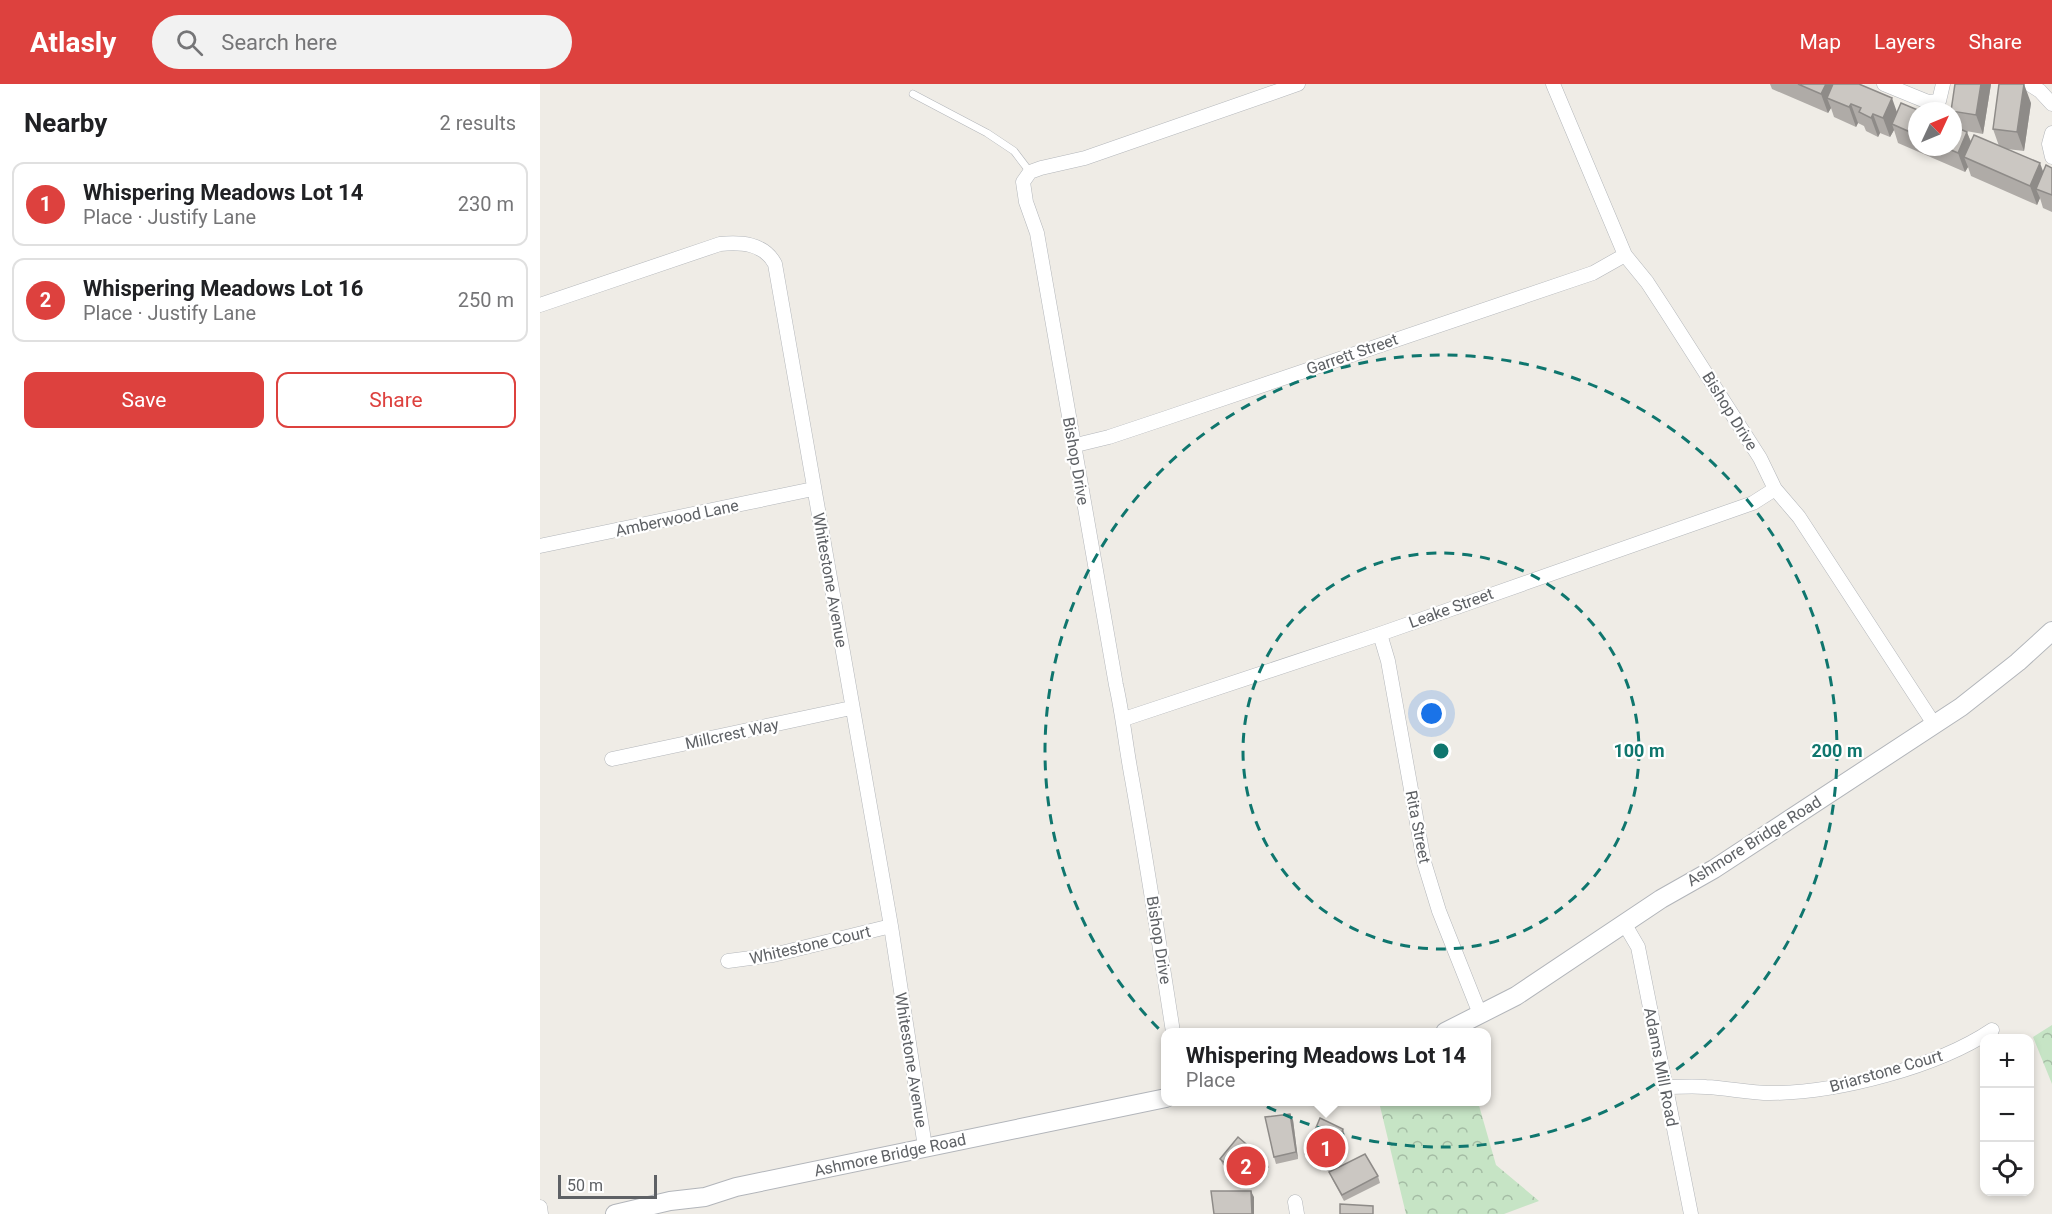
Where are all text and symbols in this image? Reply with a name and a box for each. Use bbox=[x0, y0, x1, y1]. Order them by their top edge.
search box bbox=[152, 15, 572, 69]
text: Atlasly bbox=[30, 26, 116, 59]
icon: search bbox=[173, 26, 206, 59]
text: Search here bbox=[221, 30, 337, 55]
text: Map bbox=[1799, 30, 1841, 54]
text: Layers bbox=[1874, 30, 1935, 54]
text: Share bbox=[1968, 30, 2022, 54]
north arrow bbox=[1908, 102, 1962, 156]
text: Nearby bbox=[24, 108, 107, 138]
text: 2 results bbox=[440, 111, 516, 135]
text: Whispering Meadows Lot 14 bbox=[83, 180, 363, 205]
text: 1 bbox=[40, 192, 51, 216]
text: 230 m bbox=[458, 192, 514, 216]
text: Place · Justify Lane bbox=[83, 205, 256, 229]
text: Whispering Meadows Lot 16 bbox=[83, 276, 363, 301]
text: 2 bbox=[40, 288, 51, 312]
text: 250 m bbox=[458, 288, 514, 312]
text: Place · Justify Lane bbox=[83, 301, 256, 325]
street label: Garrett Street bbox=[1304, 329, 1400, 379]
street label: Bishop Drive bbox=[1698, 368, 1762, 454]
button: Save bbox=[24, 372, 264, 428]
button: Share bbox=[276, 372, 516, 428]
street label: Bishop Drive bbox=[1059, 416, 1093, 506]
street label: Amberwood Lane bbox=[614, 496, 740, 540]
street label: Whitestone Avenue bbox=[809, 511, 851, 649]
street label: Leake Street bbox=[1406, 584, 1496, 632]
your location bbox=[1417, 699, 1446, 728]
street label: Millcrest Way bbox=[683, 715, 781, 753]
text: 100 m bbox=[1613, 740, 1665, 761]
text: 200 m bbox=[1811, 740, 1863, 761]
centre of rings bbox=[1431, 741, 1451, 761]
street label: Rita Street bbox=[1402, 789, 1434, 865]
street label: Ashmore Bridge Road bbox=[1683, 792, 1825, 890]
street label: Bishop Drive bbox=[1143, 895, 1175, 985]
street label: Whitestone Court bbox=[748, 922, 872, 968]
street label: Whitestone Avenue bbox=[891, 991, 931, 1129]
street label: Adams Mill Road bbox=[1640, 1006, 1682, 1128]
popup bbox=[1161, 1028, 1491, 1106]
map controls bbox=[1980, 1034, 2034, 1196]
button: + bbox=[1980, 1034, 2034, 1088]
text: Whispering Meadows Lot 14 bbox=[1186, 1043, 1466, 1068]
street label: Briarstone Court bbox=[1827, 1046, 1945, 1096]
text: Place bbox=[1186, 1068, 1235, 1092]
button: − bbox=[1980, 1088, 2034, 1142]
pin: 1 bbox=[1306, 1126, 1346, 1170]
street label: Ashmore Bridge Road bbox=[812, 1130, 968, 1180]
button: locate bbox=[1980, 1142, 2034, 1196]
pin: 2 bbox=[1226, 1144, 1266, 1188]
scale bar bbox=[558, 1172, 657, 1200]
text: 50 m bbox=[567, 1176, 603, 1195]

